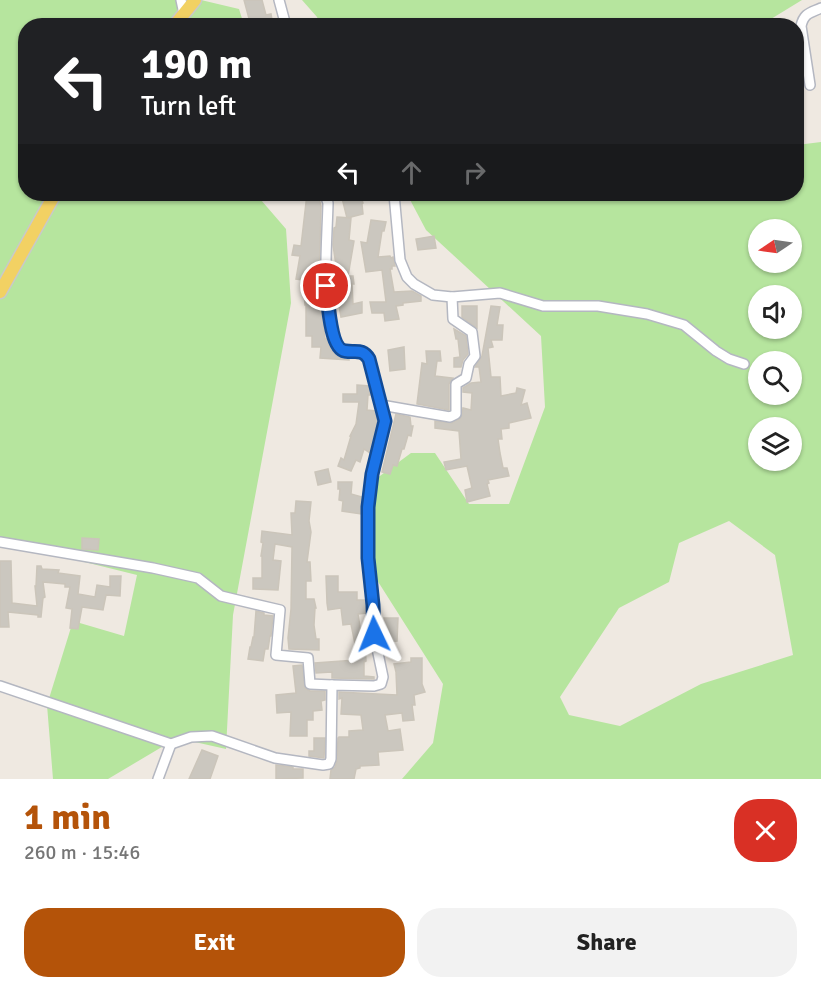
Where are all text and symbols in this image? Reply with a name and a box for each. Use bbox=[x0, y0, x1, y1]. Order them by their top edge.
text: 190 m bbox=[141, 39, 252, 90]
icon: left bbox=[42, 42, 120, 120]
text: Turn left bbox=[141, 90, 236, 123]
icon: left bbox=[332, 156, 365, 189]
icon: ahead bbox=[395, 156, 428, 189]
icon: right bbox=[458, 156, 491, 189]
north arrow bbox=[748, 219, 802, 273]
map controls bbox=[748, 219, 802, 471]
pin bbox=[300, 260, 351, 311]
icon: arrive bbox=[309, 269, 342, 302]
button: sound bbox=[748, 285, 802, 339]
button: search bbox=[748, 351, 802, 405]
button: layers bbox=[748, 417, 802, 471]
position arrow bbox=[342, 602, 406, 666]
text: 1 min bbox=[24, 795, 111, 840]
button: close bbox=[734, 799, 797, 862]
text: 260 m · 15:46 bbox=[24, 840, 140, 865]
button: Exit bbox=[24, 908, 405, 977]
button: Share bbox=[417, 908, 797, 977]

